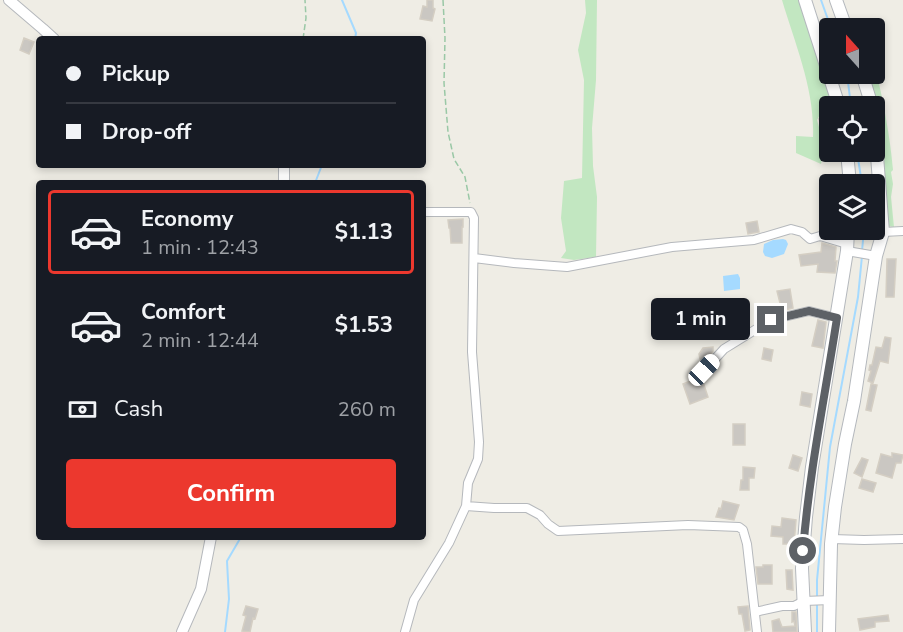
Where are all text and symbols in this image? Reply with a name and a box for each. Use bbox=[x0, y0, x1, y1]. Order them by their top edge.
north arrow bbox=[819, 18, 885, 84]
map controls bbox=[819, 18, 885, 240]
text: Pickup bbox=[102, 59, 170, 89]
button: locate bbox=[819, 96, 885, 162]
text: Drop-off bbox=[102, 117, 191, 147]
button: layers bbox=[819, 174, 885, 240]
text: Economy bbox=[141, 204, 233, 234]
icon: car bbox=[69, 205, 123, 259]
text: $1.13 bbox=[335, 217, 393, 247]
text: 1 min · 12:43 bbox=[141, 234, 259, 261]
text: Comfort bbox=[141, 297, 225, 327]
icon: car bbox=[69, 298, 123, 352]
callout: 1 min bbox=[651, 299, 750, 341]
text: 1 min bbox=[675, 305, 726, 332]
route end bbox=[757, 306, 784, 333]
text: $1.53 bbox=[335, 310, 393, 340]
text: 2 min · 12:44 bbox=[141, 327, 259, 354]
car bbox=[685, 351, 723, 389]
icon: cash bbox=[66, 393, 99, 426]
text: Cash bbox=[114, 394, 163, 424]
text: 260 m bbox=[338, 396, 396, 423]
button: Confirm bbox=[66, 459, 396, 528]
route start bbox=[789, 537, 816, 564]

